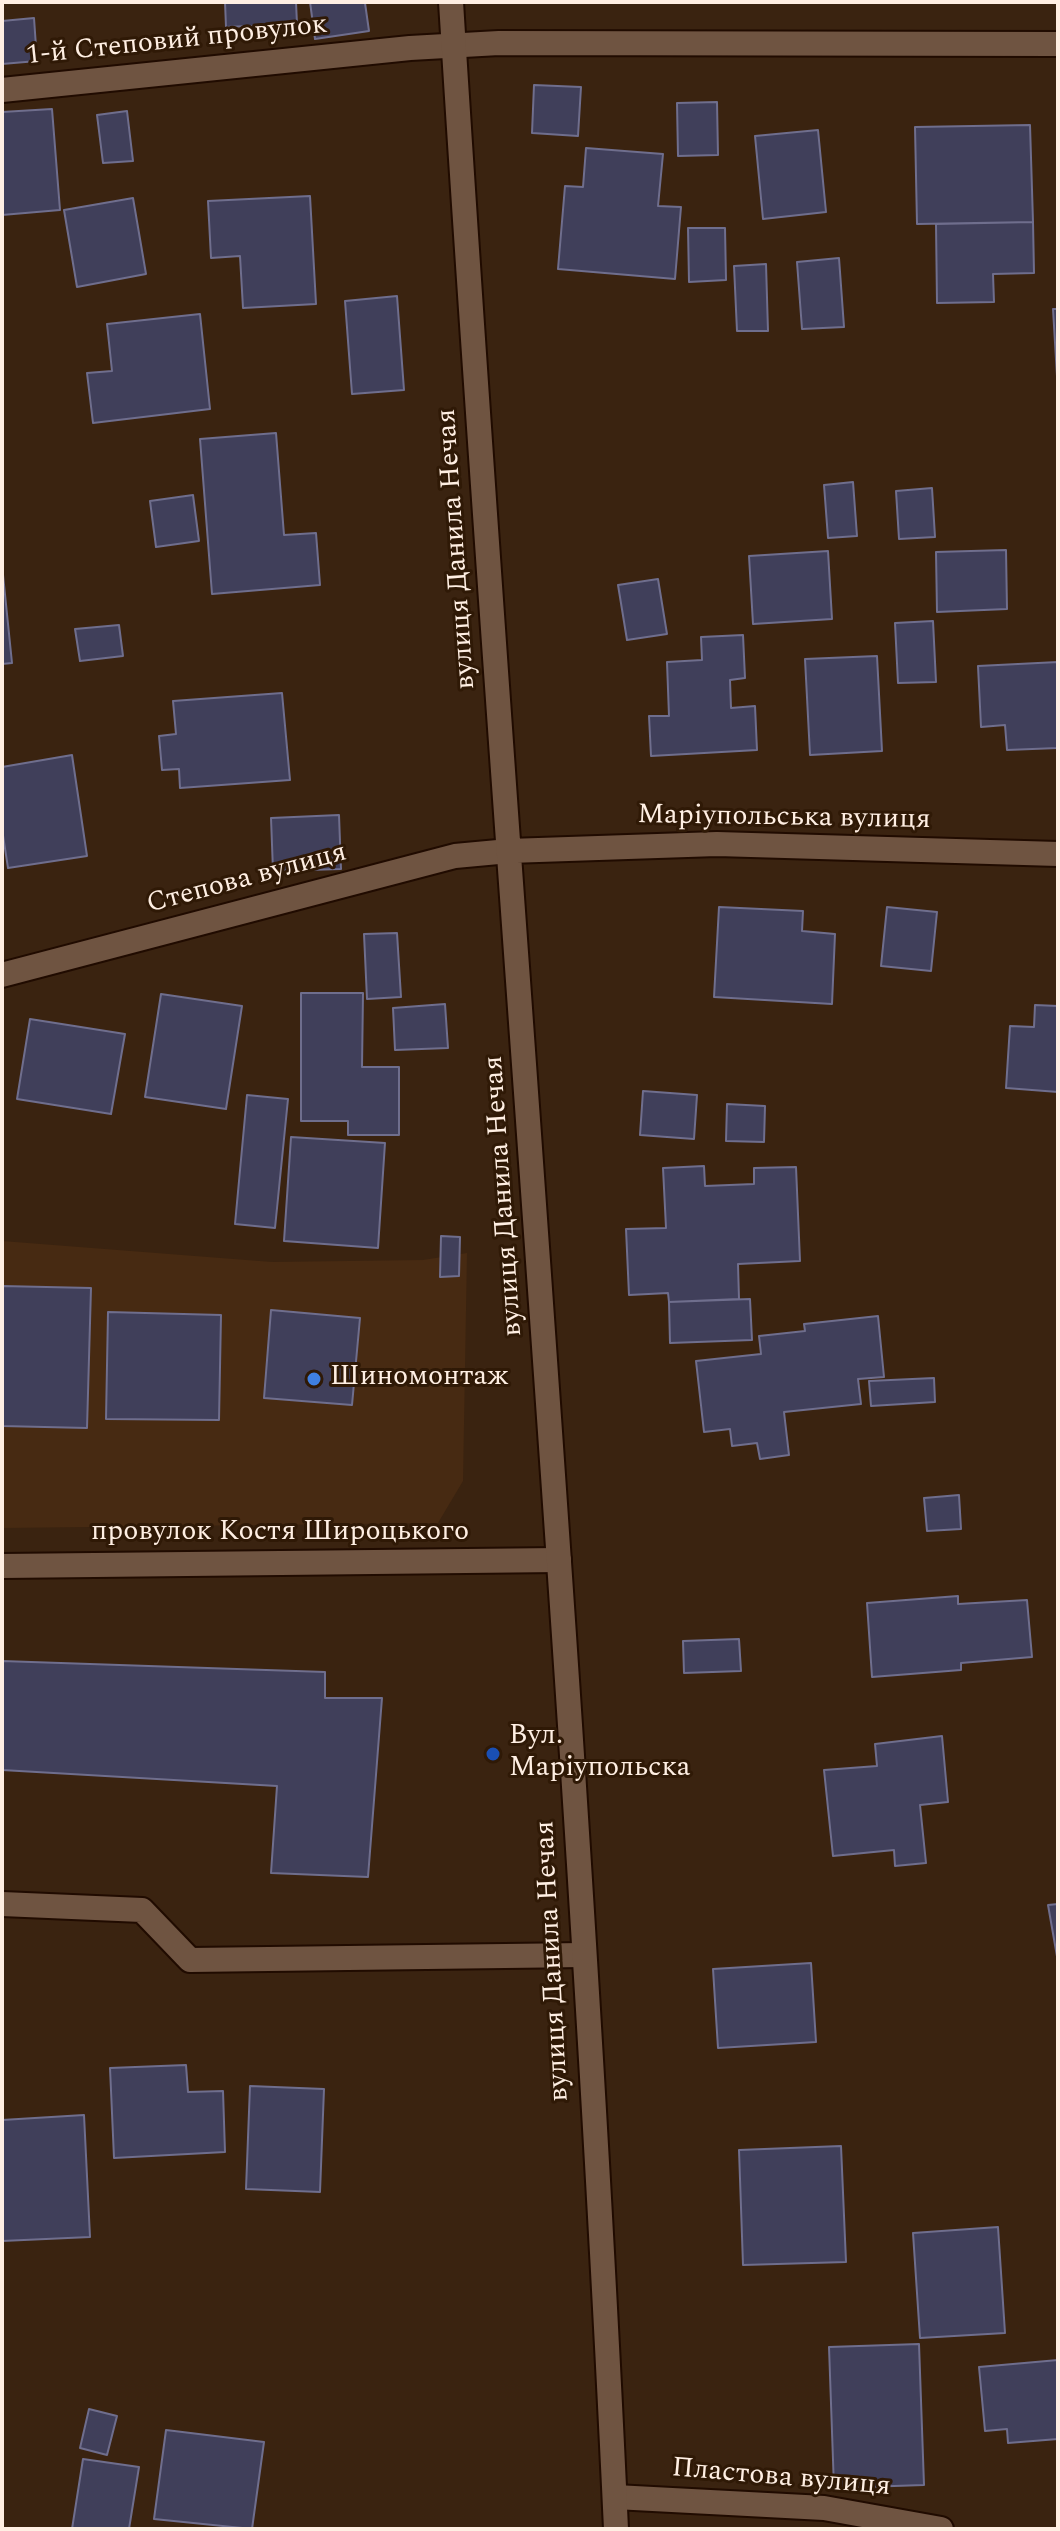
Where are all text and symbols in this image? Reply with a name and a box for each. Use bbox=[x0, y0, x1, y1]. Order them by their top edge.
street label: 1-й Степовий провулок bbox=[25, 9, 329, 75]
street label: вулиця Данила Нечая bbox=[431, 408, 485, 690]
street label: Маріупольська вулиця bbox=[637, 800, 931, 838]
street label: Степова вулиця bbox=[143, 837, 351, 923]
street label: вулиця Данила Нечая bbox=[478, 1055, 532, 1337]
place label: Шиномонтаж bbox=[330, 1362, 509, 1396]
marker: Шиномонтаж bbox=[305, 1370, 323, 1388]
street label: провулок Костя Широцького bbox=[91, 1517, 469, 1551]
place label: Вул. Маріупольска bbox=[509, 1721, 690, 1787]
marker: Вул. Маріупольска bbox=[484, 1745, 502, 1763]
street label: вулиця Данила Нечая bbox=[530, 1820, 578, 2102]
street label: Пластова вулиця bbox=[670, 2453, 892, 2505]

